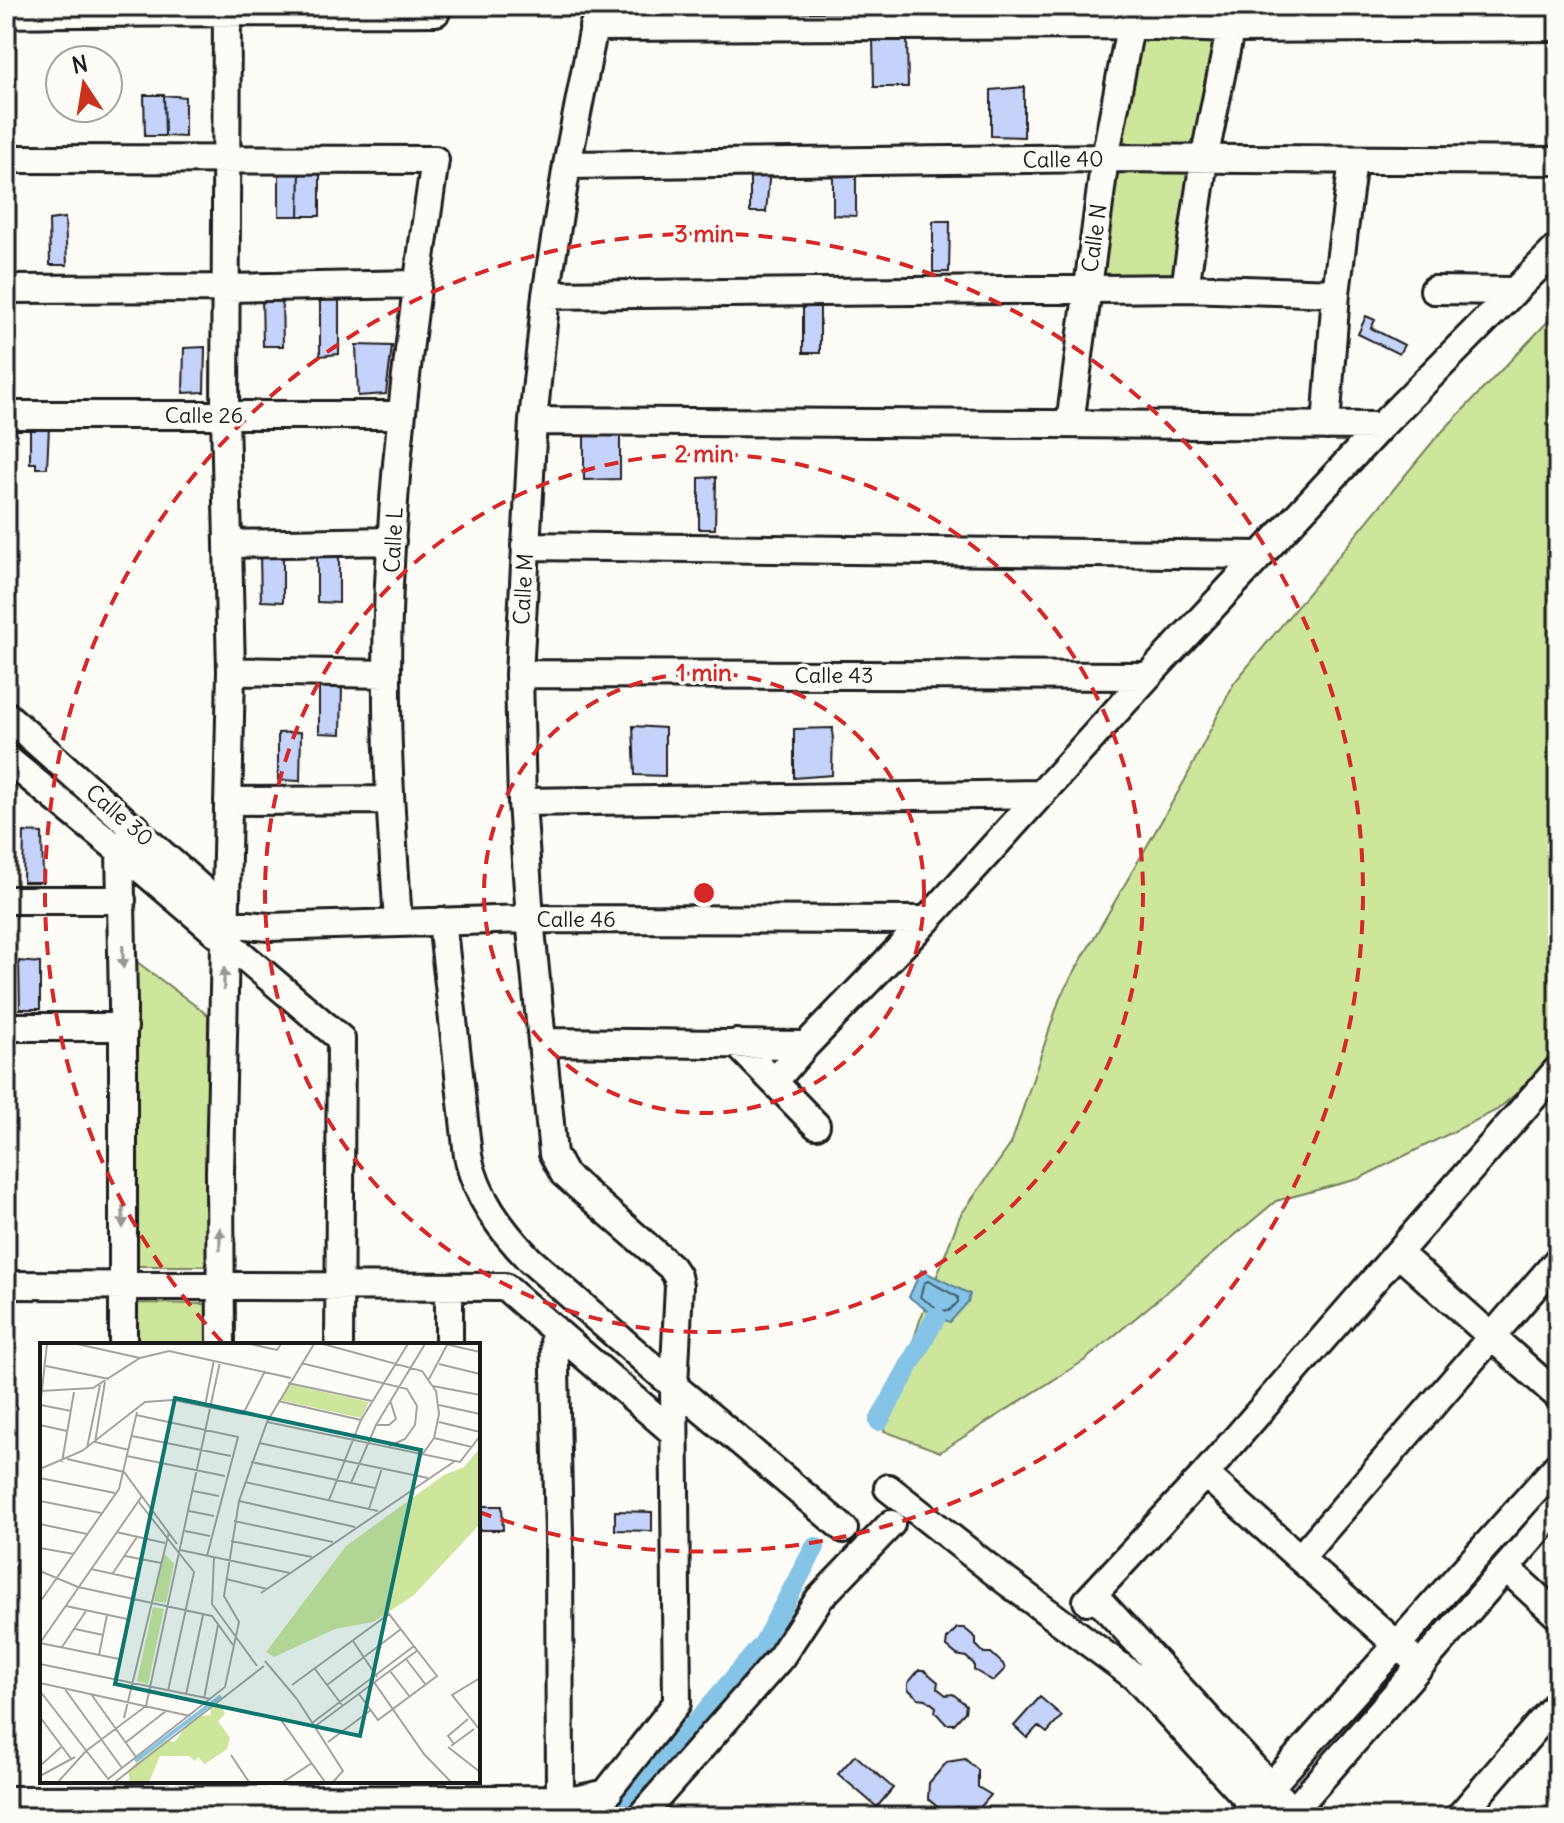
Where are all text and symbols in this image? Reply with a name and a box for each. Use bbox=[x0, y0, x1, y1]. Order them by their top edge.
north arrow bbox=[44, 44, 124, 124]
text: N bbox=[69, 49, 90, 80]
street label: Calle 40 bbox=[1022, 144, 1104, 174]
street label: Calle N bbox=[1075, 202, 1113, 274]
text: 3 min bbox=[674, 218, 734, 248]
street label: Calle 26 bbox=[165, 401, 243, 429]
text: 2 min bbox=[674, 438, 734, 468]
street label: Calle L bbox=[377, 506, 409, 574]
street label: Calle M bbox=[507, 552, 539, 626]
text: 1 min bbox=[676, 657, 732, 687]
street label: Calle 43 bbox=[794, 661, 874, 689]
street label: Calle 30 bbox=[80, 778, 160, 852]
centre of rings bbox=[690, 879, 718, 907]
street label: Calle 46 bbox=[536, 905, 616, 933]
one-way arrow bbox=[117, 945, 129, 970]
one-way arrow bbox=[217, 966, 230, 991]
one-way arrow bbox=[117, 1205, 129, 1230]
one-way arrow bbox=[214, 1226, 226, 1251]
inset map bbox=[40, 1343, 480, 1783]

